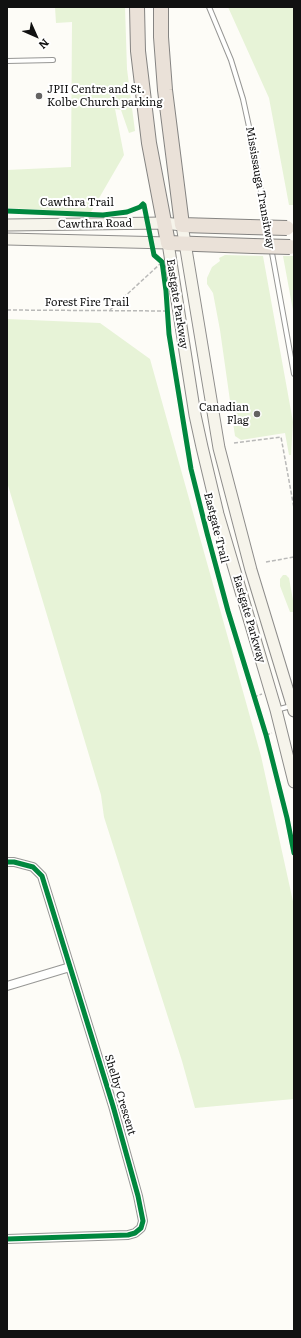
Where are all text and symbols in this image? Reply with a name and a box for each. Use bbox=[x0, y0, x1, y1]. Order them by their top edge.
north arrow bbox=[16, 16, 56, 56]
text: N bbox=[36, 36, 53, 53]
place label: JPII Centre and St. Kolbe Church parking bbox=[47, 83, 163, 109]
marker: JPII Centre and St. Kolbe Church parking bbox=[34, 91, 44, 101]
street label: Mississauga Transitway bbox=[243, 126, 277, 250]
street label: Cawthra Trail bbox=[40, 196, 114, 210]
street label: Cawthra Road bbox=[58, 217, 132, 231]
street label: Eastgate Parkway bbox=[163, 258, 191, 350]
street label: Forest Fire Trail bbox=[45, 296, 129, 310]
place label: Canadian Flag bbox=[199, 401, 249, 427]
marker: Canadian Flag bbox=[252, 409, 262, 419]
street label: Eastgate Trail bbox=[201, 491, 231, 565]
street label: Eastgate Parkway bbox=[230, 573, 268, 665]
street label: Shelby Crescent bbox=[101, 1053, 139, 1137]

